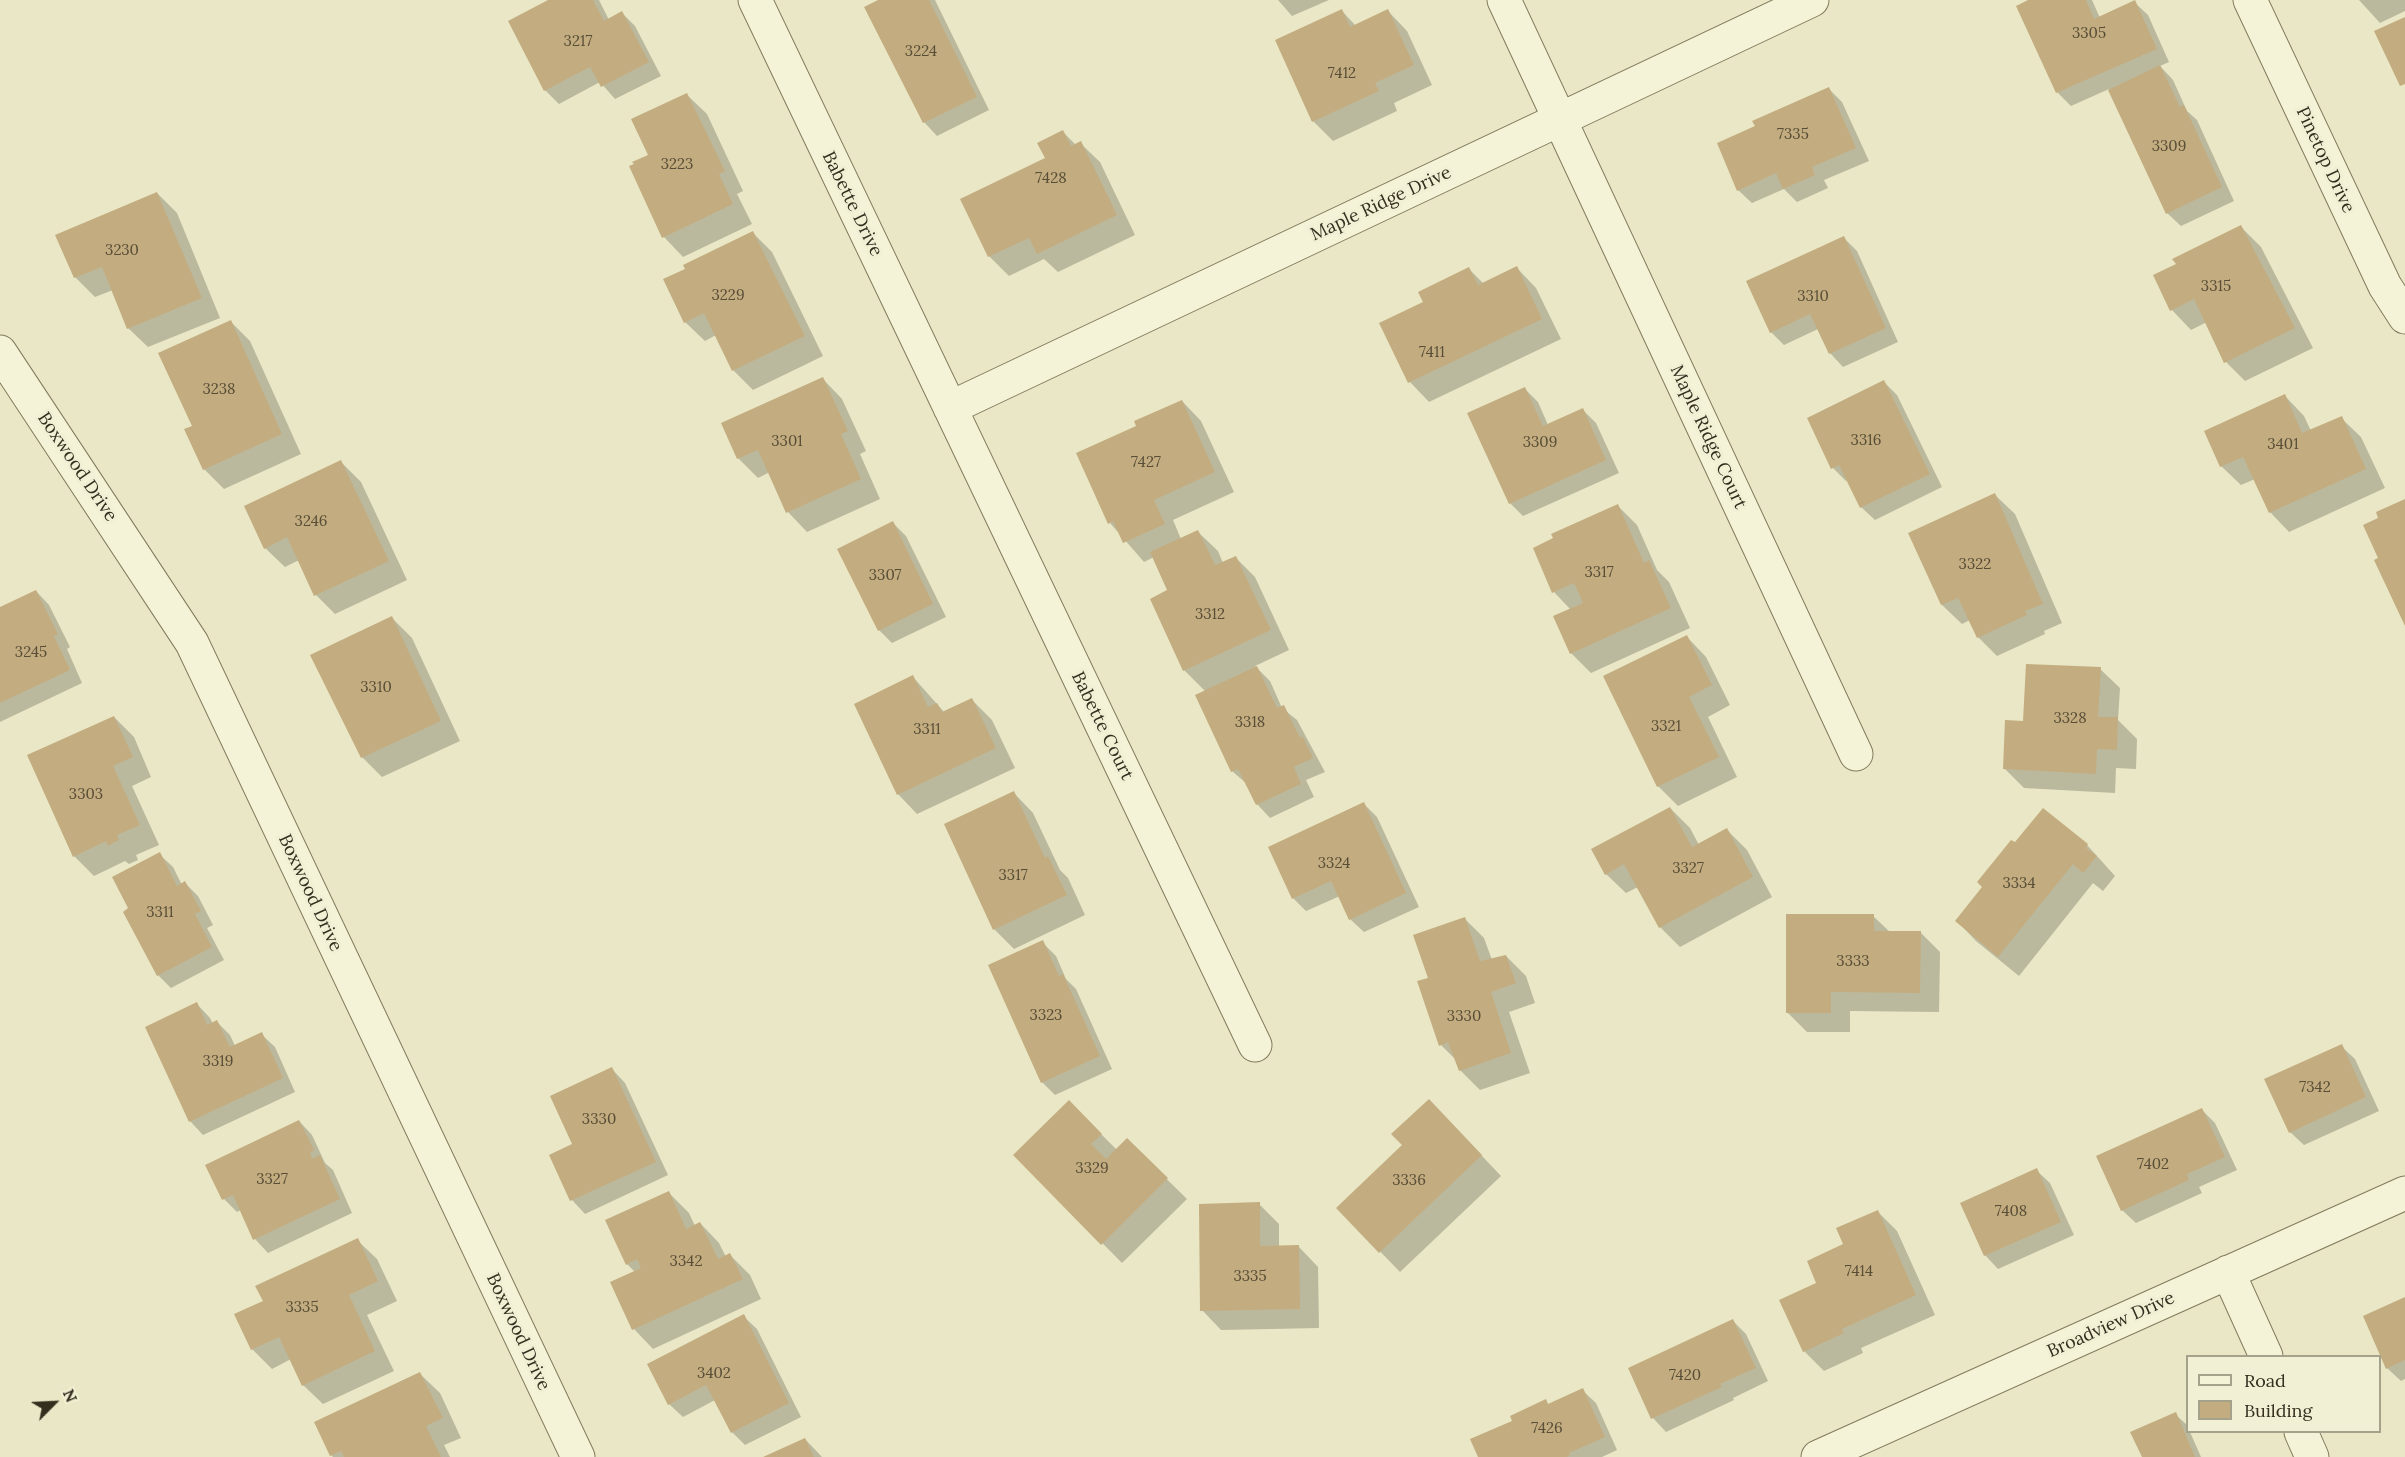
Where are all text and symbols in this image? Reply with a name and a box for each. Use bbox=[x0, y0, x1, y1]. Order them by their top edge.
house number: 3305 bbox=[2072, 25, 2106, 43]
house number: 3217 bbox=[564, 33, 592, 51]
house number: 3224 bbox=[905, 43, 937, 61]
house number: 7412 bbox=[1328, 65, 1356, 83]
street label: Pinetop Drive bbox=[2291, 104, 2359, 216]
house number: 7335 bbox=[1777, 126, 1809, 144]
house number: 3309 bbox=[2152, 138, 2186, 156]
street label: Babette Drive bbox=[817, 148, 887, 260]
house number: 3223 bbox=[661, 156, 693, 174]
street label: Maple Ridge Drive bbox=[1307, 162, 1455, 246]
house number: 7428 bbox=[1035, 170, 1067, 188]
house number: 3230 bbox=[105, 242, 139, 260]
house number: 3315 bbox=[2201, 278, 2231, 296]
house number: 3229 bbox=[711, 287, 745, 305]
house number: 3310 bbox=[1797, 288, 1829, 306]
house number: 7411 bbox=[1419, 344, 1445, 362]
street label: Maple Ridge Court bbox=[1665, 362, 1751, 512]
house number: 3238 bbox=[203, 381, 235, 399]
street label: Boxwood Drive bbox=[33, 408, 121, 526]
house number: 3316 bbox=[1851, 432, 1881, 450]
house number: 3301 bbox=[771, 433, 803, 451]
house number: 3309 bbox=[1523, 434, 1557, 452]
house number: 3401 bbox=[2267, 436, 2299, 454]
house number: 7427 bbox=[1131, 454, 1161, 472]
house number: 3246 bbox=[295, 513, 327, 531]
house number: 3322 bbox=[1959, 556, 1991, 574]
house number: 3317 bbox=[1584, 564, 1614, 582]
house number: 3307 bbox=[869, 567, 901, 585]
house number: 3312 bbox=[1195, 606, 1225, 624]
house number: 3245 bbox=[15, 644, 47, 662]
street label: Babette Court bbox=[1066, 668, 1138, 784]
house number: 3310 bbox=[360, 679, 392, 697]
house number: 3328 bbox=[2053, 710, 2087, 728]
house number: 3318 bbox=[1235, 714, 1265, 732]
house number: 3321 bbox=[1651, 718, 1681, 736]
house number: 3311 bbox=[913, 721, 941, 739]
house number: 3303 bbox=[69, 786, 103, 804]
street label: Boxwood Drive bbox=[273, 831, 347, 955]
house number: 3324 bbox=[1318, 855, 1350, 873]
house number: 3327 bbox=[1672, 860, 1704, 878]
house number: 3317 bbox=[998, 867, 1028, 885]
house number: 3334 bbox=[2002, 875, 2036, 893]
house number: 3311 bbox=[146, 904, 174, 922]
house number: 3333 bbox=[1836, 953, 1870, 971]
house number: 3323 bbox=[1030, 1007, 1062, 1025]
house number: 3330 bbox=[1447, 1008, 1481, 1026]
house number: 3319 bbox=[203, 1053, 233, 1071]
house number: 7342 bbox=[2299, 1079, 2331, 1097]
house number: 3330 bbox=[582, 1111, 616, 1129]
house number: 7402 bbox=[2137, 1156, 2169, 1174]
house number: 3329 bbox=[1075, 1160, 1109, 1178]
house number: 3327 bbox=[256, 1171, 288, 1189]
house number: 3336 bbox=[1392, 1172, 1426, 1190]
house number: 7408 bbox=[1995, 1203, 2027, 1221]
house number: 3342 bbox=[670, 1253, 702, 1271]
house number: 7414 bbox=[1845, 1263, 1873, 1281]
house number: 3335 bbox=[1233, 1268, 1267, 1286]
street label: Boxwood Drive bbox=[481, 1270, 555, 1394]
street label: Broadview Drive bbox=[2044, 1287, 2178, 1363]
house number: 3335 bbox=[285, 1299, 319, 1317]
legend bbox=[2186, 1355, 2381, 1433]
house number: 3402 bbox=[697, 1365, 731, 1383]
house number: 7420 bbox=[1669, 1367, 1701, 1385]
text: Road bbox=[2244, 1369, 2286, 1392]
north arrow bbox=[24, 1373, 84, 1433]
text: N bbox=[59, 1386, 82, 1405]
text: Building bbox=[2244, 1399, 2312, 1422]
house number: 7426 bbox=[1531, 1420, 1563, 1438]

